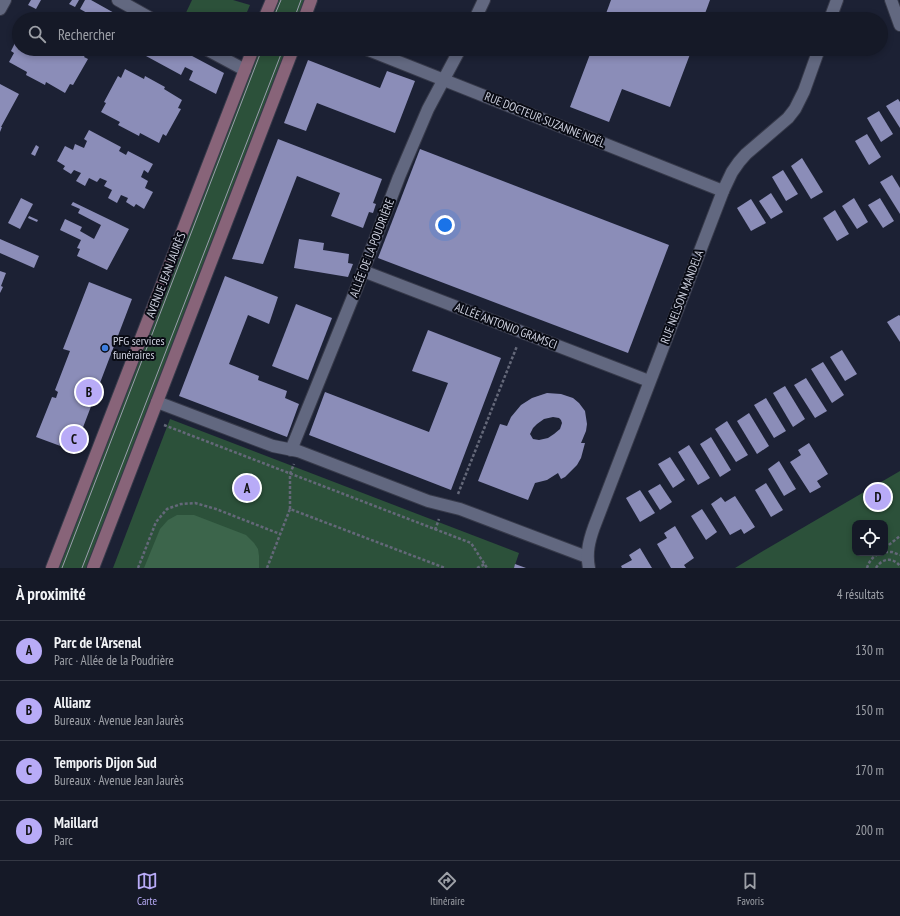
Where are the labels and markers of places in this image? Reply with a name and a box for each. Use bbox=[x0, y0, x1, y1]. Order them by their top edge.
place label: PFG services funéraires bbox=[113, 333, 164, 362]
marker: PFG services funéraires bbox=[100, 343, 110, 353]
pin: B bbox=[76, 377, 102, 407]
pin: C bbox=[61, 424, 87, 454]
pin: A bbox=[234, 473, 260, 503]
pin: D bbox=[865, 482, 891, 512]

